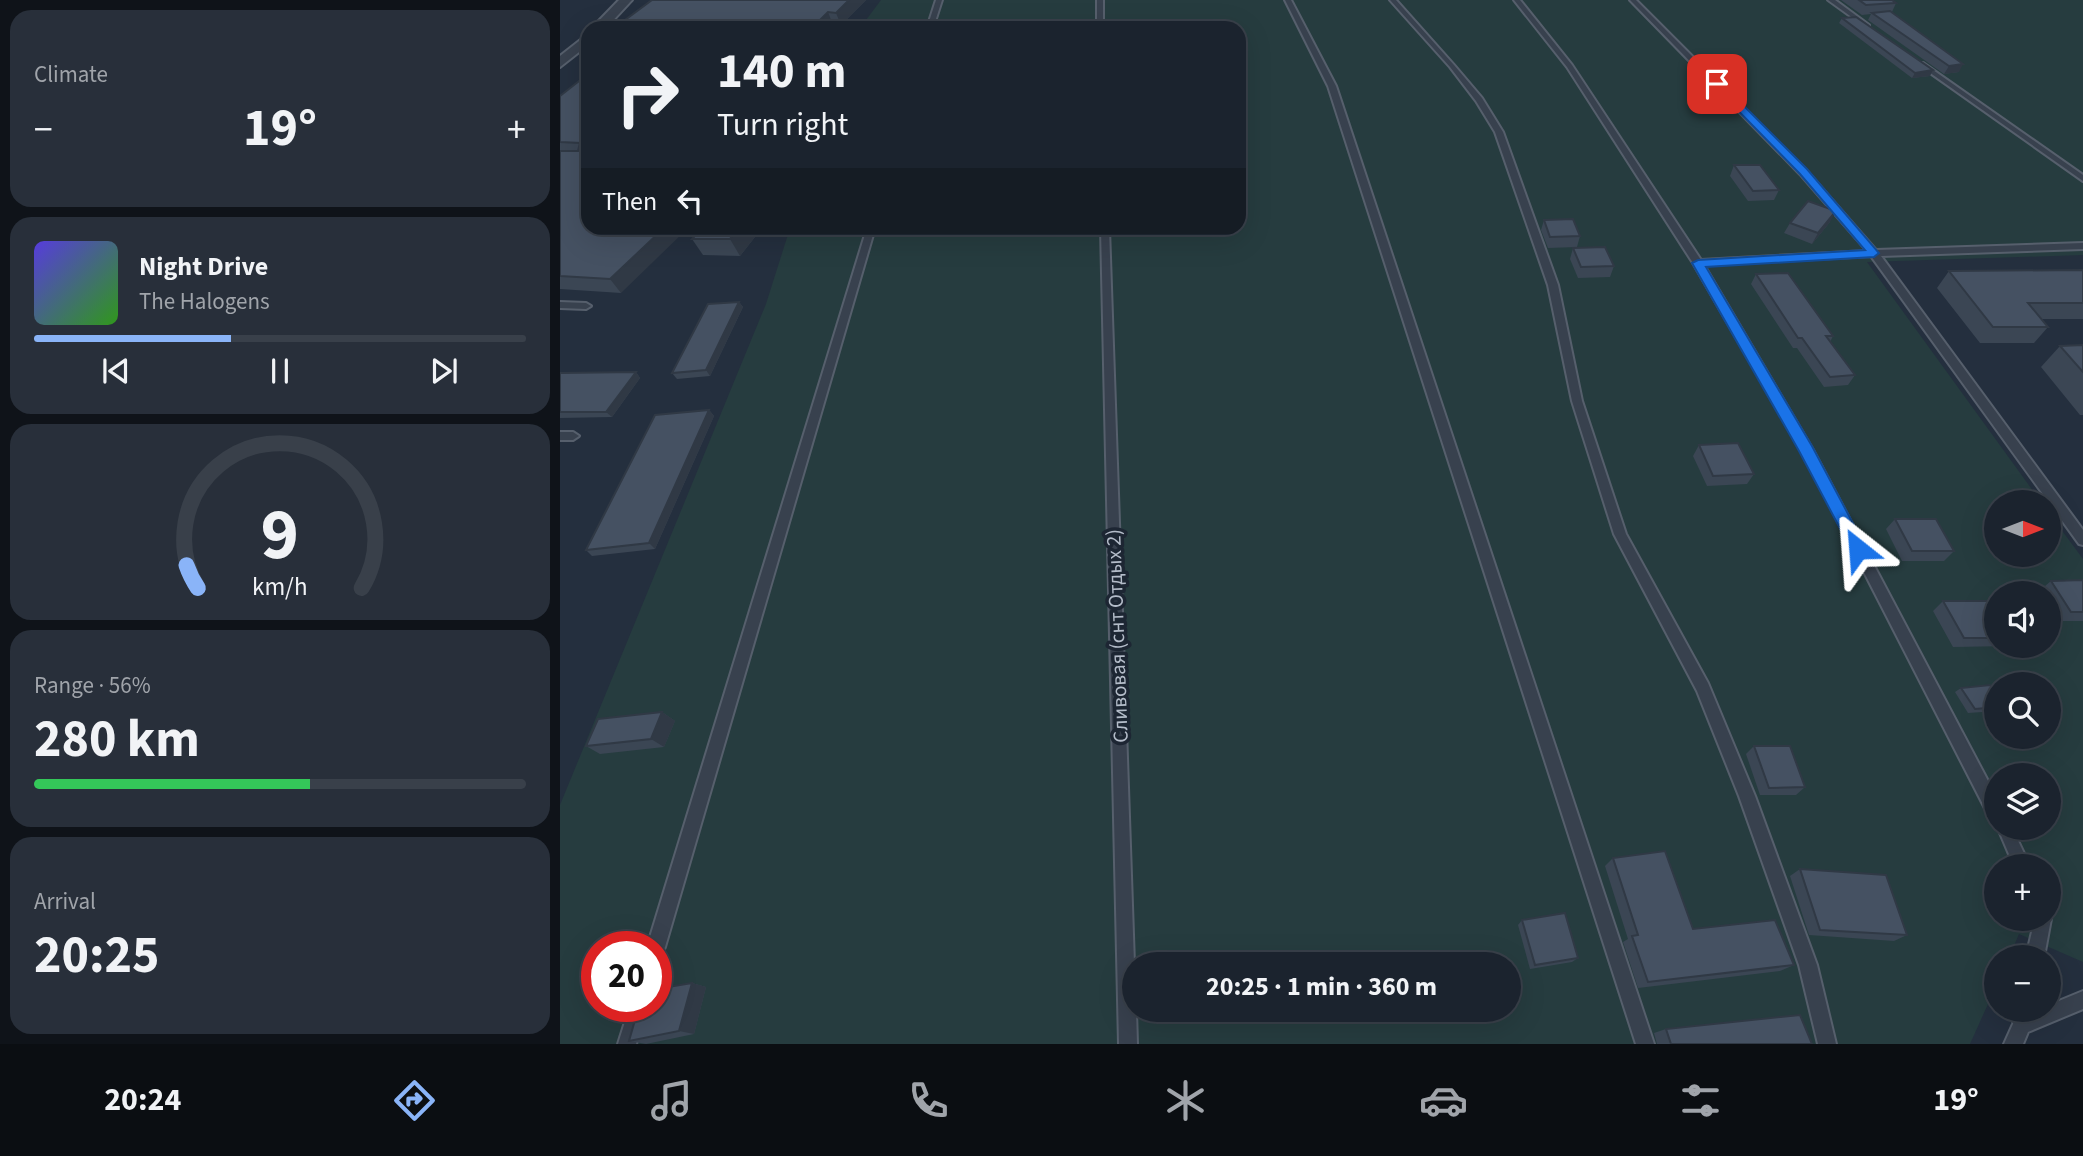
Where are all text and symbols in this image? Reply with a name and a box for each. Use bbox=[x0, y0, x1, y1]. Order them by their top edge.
text: 140 m bbox=[717, 37, 846, 107]
icon: right bbox=[602, 49, 693, 140]
pin bbox=[1687, 54, 1747, 114]
text: Climate bbox=[34, 58, 108, 91]
icon: arrive bbox=[1698, 65, 1736, 103]
text: 19° bbox=[243, 92, 317, 166]
text: Turn right bbox=[717, 102, 848, 148]
text: − bbox=[34, 103, 53, 157]
text: + bbox=[507, 103, 526, 157]
icon: left bbox=[671, 182, 709, 220]
text: Then bbox=[602, 183, 657, 220]
text: Night Drive bbox=[139, 248, 268, 285]
text: The Halogens bbox=[139, 285, 270, 318]
icon: previous bbox=[97, 352, 135, 390]
icon: pause bbox=[261, 352, 299, 390]
icon: next bbox=[425, 352, 463, 390]
text: 9 bbox=[261, 483, 299, 587]
north arrow bbox=[1984, 490, 2062, 567]
map controls bbox=[1984, 490, 2061, 1022]
position arrow bbox=[1821, 512, 1895, 586]
street label: Сливовая (снт Отдых 2) bbox=[1098, 529, 1136, 743]
text: km/h bbox=[252, 569, 308, 605]
button: sound bbox=[1984, 581, 2061, 658]
text: Range · 56% bbox=[34, 669, 151, 702]
button: search bbox=[1984, 672, 2061, 749]
text: 280 km bbox=[34, 703, 200, 777]
button: layers bbox=[1984, 763, 2061, 840]
button: + bbox=[1984, 854, 2061, 931]
text: Arrival bbox=[34, 885, 96, 918]
text: 20:25 bbox=[34, 919, 159, 993]
speed limit sign: 20 bbox=[581, 931, 672, 1022]
button: − bbox=[1984, 945, 2061, 1022]
text: 20:25 · 1 min · 360 m bbox=[1206, 968, 1437, 1005]
icon: directions bbox=[390, 1076, 439, 1125]
icon: music bbox=[647, 1076, 696, 1125]
icon: phone bbox=[904, 1076, 953, 1125]
icon: climate bbox=[1161, 1076, 1210, 1125]
icon: car bbox=[1419, 1076, 1468, 1125]
icon: filters bbox=[1676, 1076, 1725, 1125]
text: 20:24 bbox=[104, 1077, 181, 1123]
text: 19° bbox=[1933, 1077, 1979, 1123]

